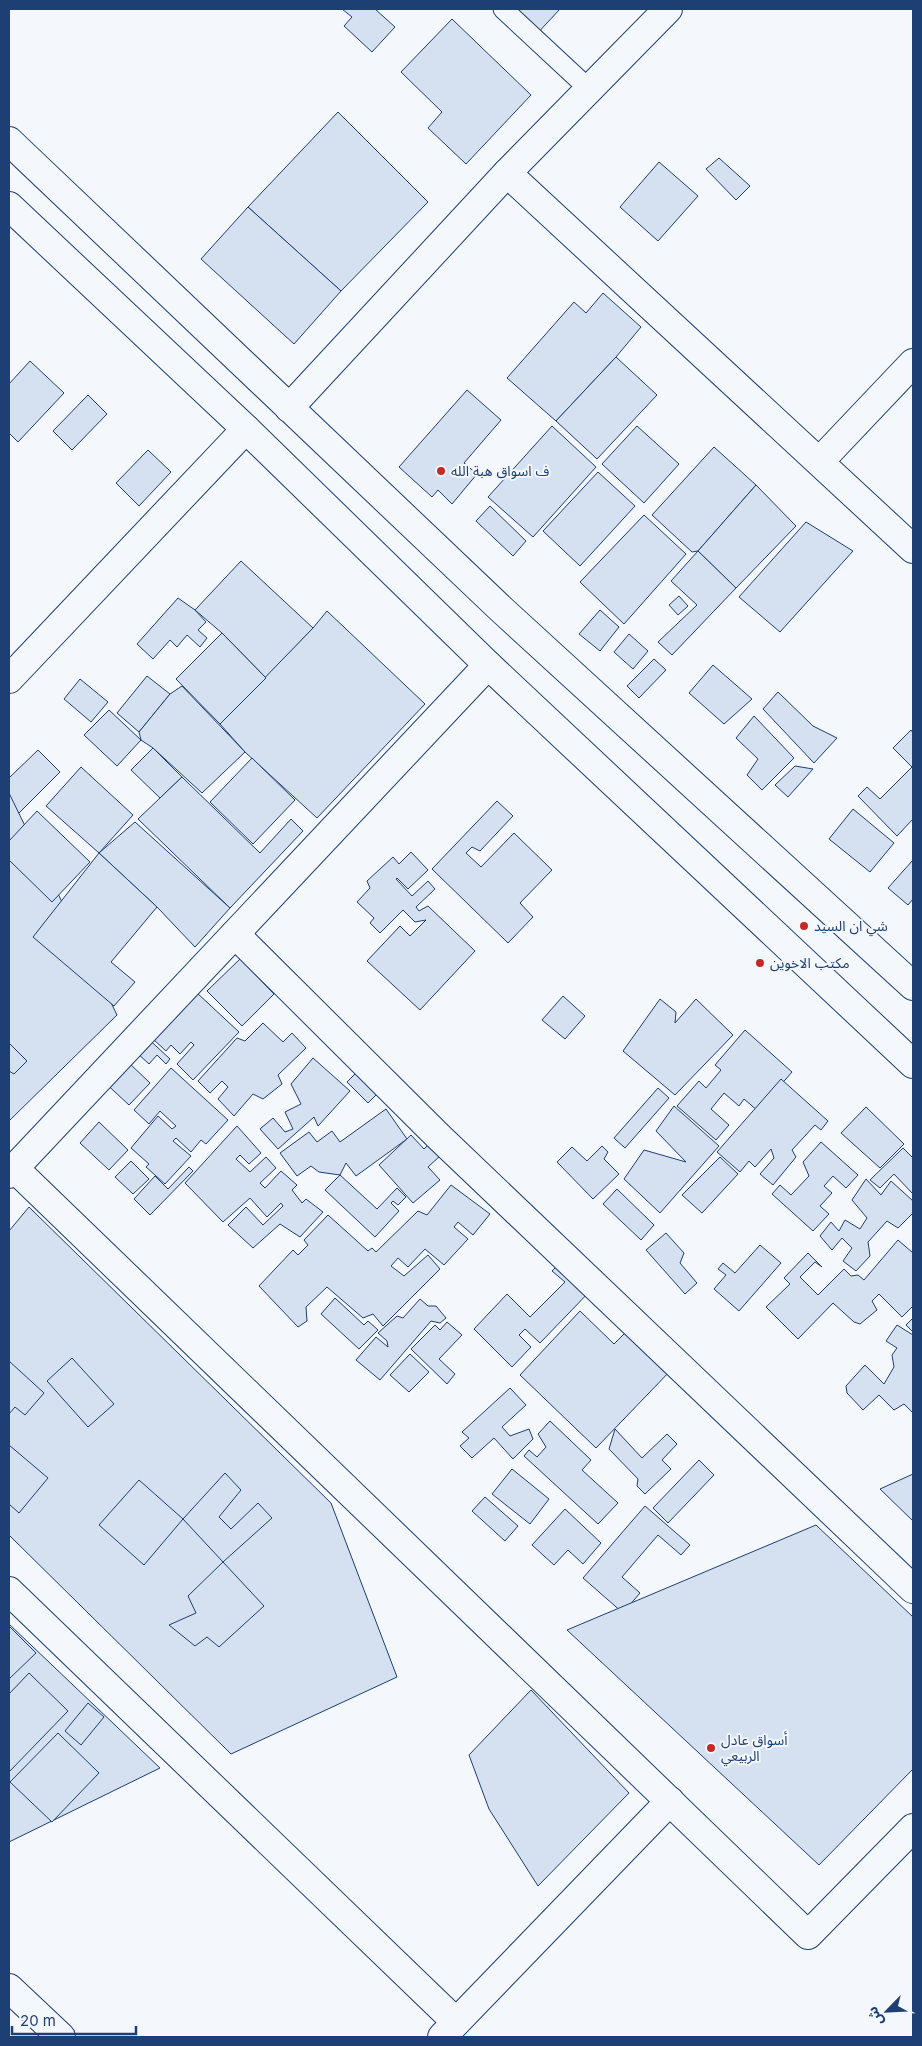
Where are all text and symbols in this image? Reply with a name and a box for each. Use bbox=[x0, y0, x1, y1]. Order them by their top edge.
place label: ف اسواق هبة الله bbox=[451, 462, 550, 480]
marker: ف اسواق هبة الله bbox=[435, 465, 447, 477]
place label: شي ان السيد bbox=[814, 917, 888, 937]
marker: شي ان السيد bbox=[798, 920, 810, 932]
place label: مكتب الاخوين bbox=[770, 954, 850, 972]
marker: مكتب الاخوين bbox=[754, 957, 766, 969]
place label: أسواق عادل الربيعي bbox=[721, 1731, 788, 1767]
marker: أسواق عادل الربيعي bbox=[705, 1742, 717, 1754]
north arrow bbox=[862, 1986, 912, 2036]
scale bar bbox=[12, 2004, 136, 2036]
text: ش bbox=[863, 2004, 886, 2029]
text: 20 m bbox=[20, 2011, 56, 2030]

